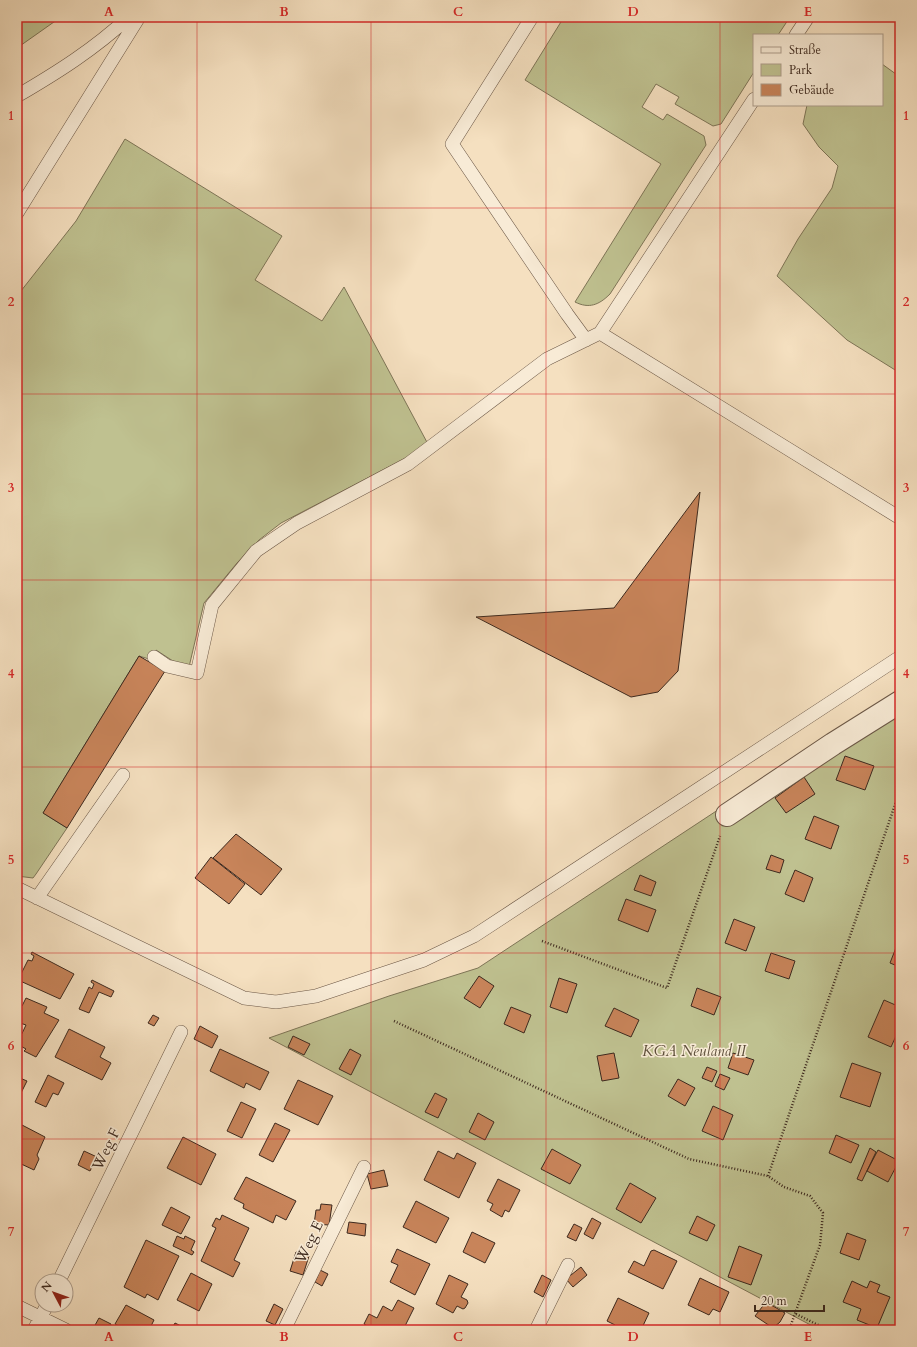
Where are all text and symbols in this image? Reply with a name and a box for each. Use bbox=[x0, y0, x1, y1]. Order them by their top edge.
text: A bbox=[104, 3, 114, 21]
text: B bbox=[279, 3, 289, 21]
text: C bbox=[453, 3, 463, 21]
text: D bbox=[627, 3, 639, 21]
text: E bbox=[804, 3, 812, 21]
legend bbox=[753, 34, 883, 106]
text: Straße bbox=[789, 42, 821, 58]
text: Park bbox=[789, 62, 813, 78]
text: Gebäude bbox=[789, 82, 834, 98]
text: 1 bbox=[8, 107, 14, 125]
text: 1 bbox=[903, 107, 909, 125]
text: 2 bbox=[8, 293, 15, 311]
text: 2 bbox=[903, 293, 910, 311]
text: 3 bbox=[8, 479, 15, 497]
text: 3 bbox=[903, 479, 910, 497]
text: 4 bbox=[8, 665, 15, 683]
text: 4 bbox=[903, 665, 910, 683]
text: 5 bbox=[8, 851, 14, 869]
text: 5 bbox=[903, 851, 909, 869]
text: 6 bbox=[8, 1037, 15, 1055]
text: 6 bbox=[903, 1037, 910, 1055]
park label: KGA Neuland II bbox=[642, 1041, 747, 1061]
street label: Weg F bbox=[87, 1125, 125, 1174]
street label: Weg E bbox=[290, 1217, 328, 1268]
text: 7 bbox=[8, 1223, 15, 1241]
text: 7 bbox=[903, 1223, 910, 1241]
north arrow bbox=[34, 1273, 74, 1313]
text: N bbox=[38, 1278, 56, 1295]
scale bar bbox=[755, 1287, 824, 1313]
text: 20 m bbox=[761, 1293, 788, 1309]
text: A bbox=[104, 1328, 114, 1346]
text: B bbox=[279, 1328, 289, 1346]
text: C bbox=[453, 1328, 463, 1346]
text: D bbox=[627, 1328, 639, 1346]
text: E bbox=[804, 1328, 812, 1346]

